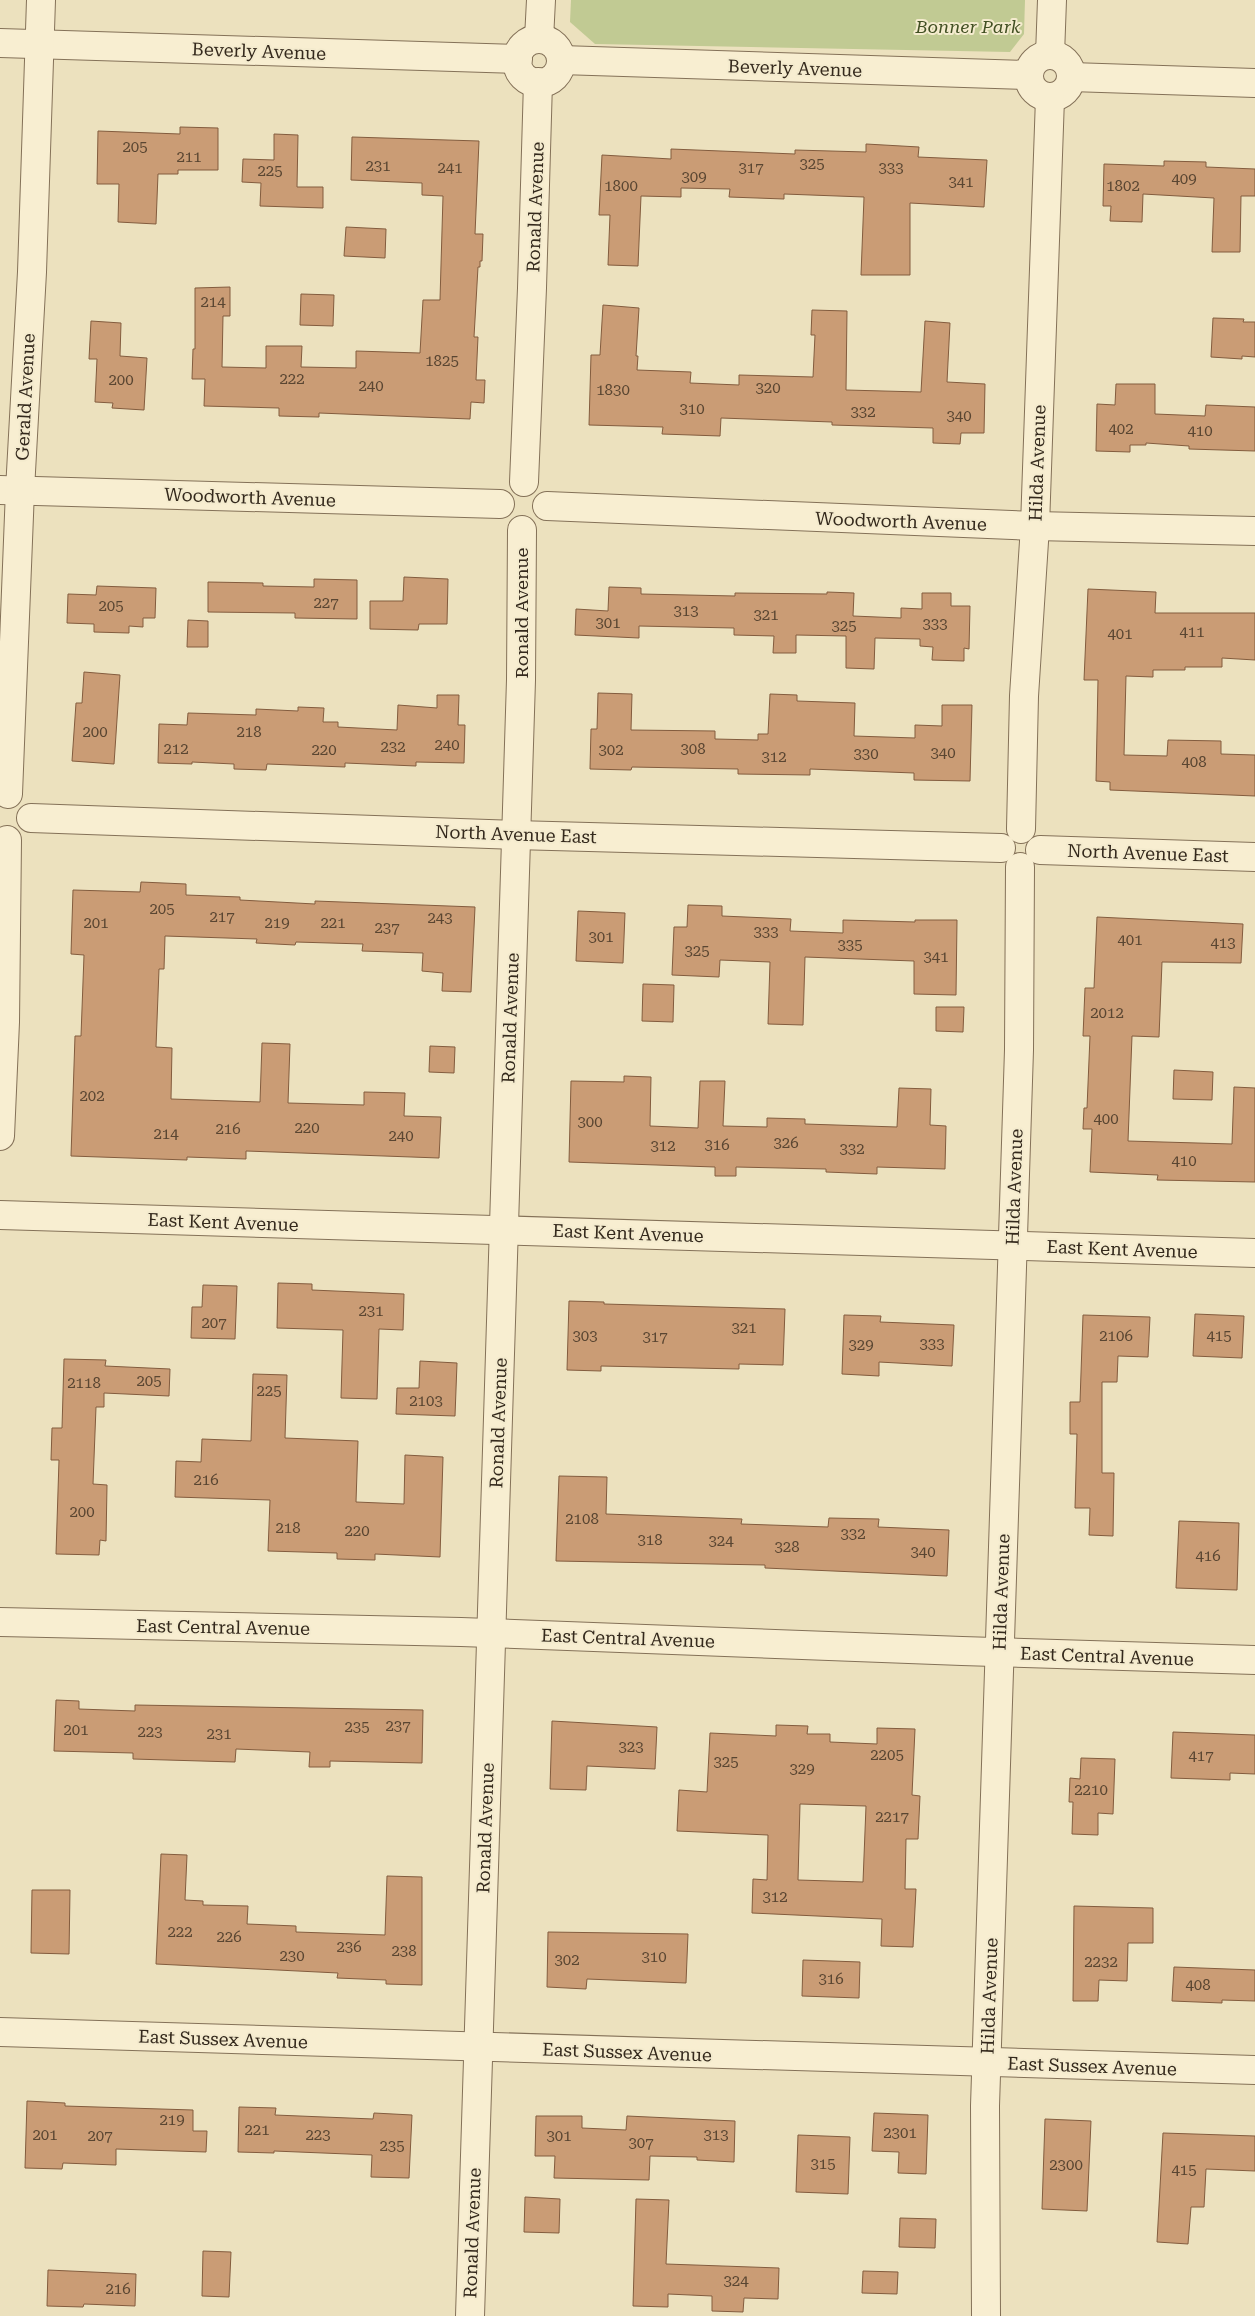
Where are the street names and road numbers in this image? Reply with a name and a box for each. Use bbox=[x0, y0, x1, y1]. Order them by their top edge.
street label: Beverly Avenue bbox=[191, 38, 327, 64]
street label: Beverly Avenue bbox=[727, 55, 863, 81]
street label: Ronald Avenue bbox=[522, 141, 548, 273]
street label: Gerald Avenue bbox=[11, 333, 39, 461]
street label: Hilda Avenue bbox=[1024, 404, 1050, 522]
street label: Woodworth Avenue bbox=[164, 484, 336, 510]
street label: Woodworth Avenue bbox=[815, 508, 987, 534]
street label: Ronald Avenue bbox=[511, 547, 532, 678]
street label: North Avenue East bbox=[435, 821, 597, 847]
street label: North Avenue East bbox=[1067, 840, 1229, 866]
street label: Ronald Avenue bbox=[497, 952, 523, 1084]
street label: Hilda Avenue bbox=[1001, 1128, 1027, 1246]
street label: East Kent Avenue bbox=[147, 1209, 299, 1235]
street label: East Kent Avenue bbox=[552, 1220, 704, 1246]
street label: East Kent Avenue bbox=[1046, 1236, 1198, 1262]
street label: Ronald Avenue bbox=[485, 1357, 511, 1489]
street label: Hilda Avenue bbox=[988, 1533, 1014, 1651]
street label: East Central Avenue bbox=[136, 1615, 310, 1639]
street label: East Central Avenue bbox=[541, 1624, 715, 1652]
street label: East Central Avenue bbox=[1020, 1642, 1194, 1670]
street label: Ronald Avenue bbox=[472, 1762, 498, 1894]
street label: Hilda Avenue bbox=[976, 1937, 1002, 2055]
street label: East Sussex Avenue bbox=[138, 2026, 308, 2052]
street label: East Sussex Avenue bbox=[542, 2039, 712, 2065]
street label: East Sussex Avenue bbox=[1007, 2053, 1177, 2079]
street label: Ronald Avenue bbox=[459, 2167, 485, 2299]

